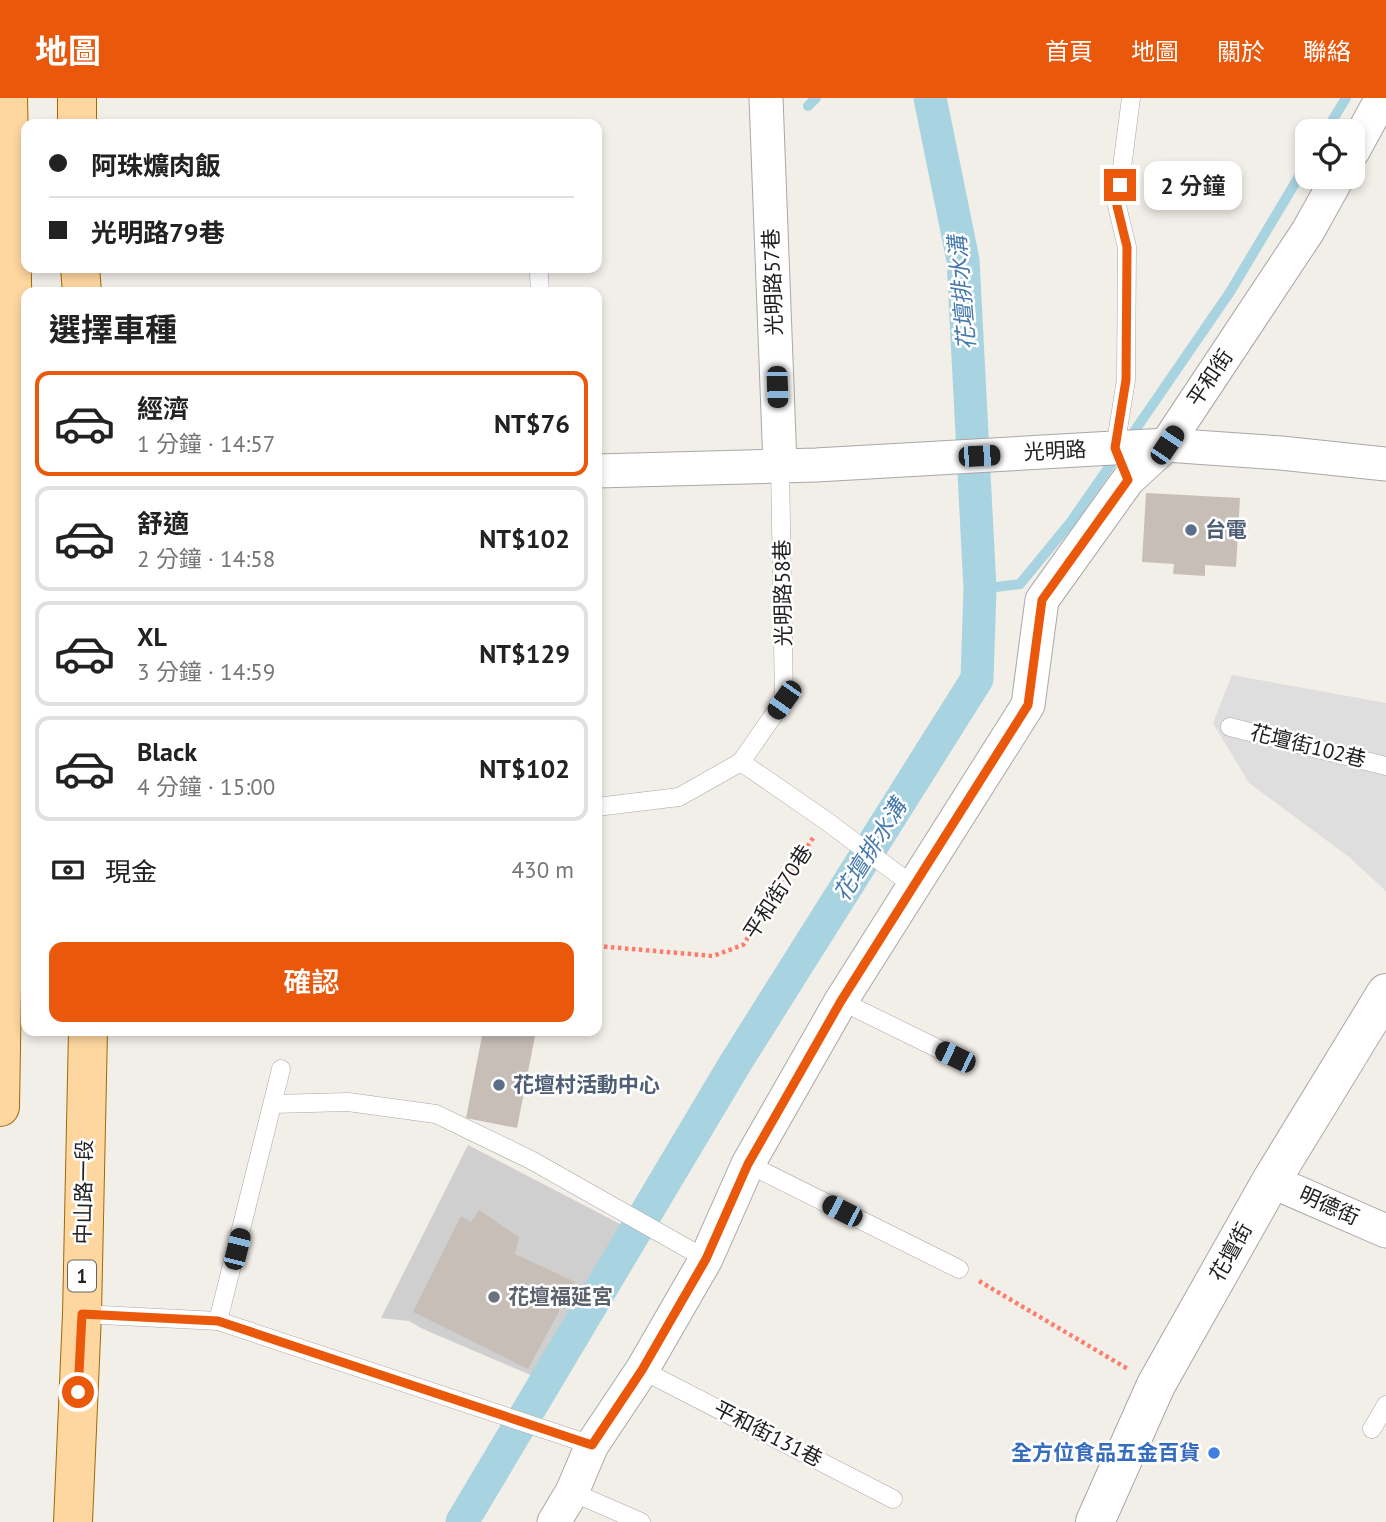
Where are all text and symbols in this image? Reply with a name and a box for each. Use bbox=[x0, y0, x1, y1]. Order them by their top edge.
text: 地圖 bbox=[35, 29, 101, 72]
text: 首頁 bbox=[1045, 36, 1093, 67]
text: 地圖 bbox=[1131, 36, 1179, 67]
text: 關於 bbox=[1217, 36, 1265, 67]
text: 聯絡 bbox=[1303, 36, 1351, 67]
map controls bbox=[1295, 119, 1365, 189]
button: locate bbox=[1295, 119, 1365, 189]
text: 阿珠爌肉飯 bbox=[91, 149, 221, 182]
callout: 2 分鐘 bbox=[1144, 160, 1242, 210]
route end bbox=[1104, 169, 1136, 201]
text: 2 分鐘 bbox=[1161, 171, 1225, 200]
text: 光明路79巷 bbox=[91, 216, 224, 249]
street label: 光明路57巷 bbox=[757, 228, 788, 336]
water label: 花壇排水溝 bbox=[942, 232, 981, 352]
text: 選擇車種 bbox=[49, 308, 177, 350]
street label: 平和街 bbox=[1181, 344, 1238, 411]
car bbox=[766, 366, 789, 408]
icon: car bbox=[53, 392, 116, 455]
text: 經濟 bbox=[137, 392, 189, 425]
text: NT$76 bbox=[494, 407, 570, 440]
car bbox=[1147, 422, 1188, 468]
text: 1 分鐘 · 14:57 bbox=[137, 429, 275, 458]
street label: 光明路 bbox=[1023, 435, 1087, 466]
car bbox=[958, 444, 1001, 468]
icon: car bbox=[53, 507, 116, 570]
text: 舒適 bbox=[137, 507, 189, 540]
place label: 台電 bbox=[1205, 516, 1247, 543]
text: NT$102 bbox=[479, 522, 570, 555]
marker: 台電 bbox=[1183, 522, 1199, 538]
street label: 光明路58巷 bbox=[768, 539, 797, 647]
text: 2 分鐘 · 14:58 bbox=[137, 544, 275, 573]
text: XL bbox=[137, 620, 167, 653]
icon: car bbox=[53, 622, 116, 685]
text: NT$129 bbox=[479, 637, 570, 670]
text: 3 分鐘 · 14:59 bbox=[137, 657, 275, 686]
car bbox=[764, 677, 805, 723]
street label: 花壇街102巷 bbox=[1247, 718, 1369, 773]
text: Black bbox=[137, 735, 197, 768]
icon: car bbox=[53, 737, 116, 800]
text: NT$102 bbox=[479, 752, 570, 785]
text: 4 分鐘 · 15:00 bbox=[137, 772, 275, 801]
water label: 花壇排水溝 bbox=[827, 791, 914, 906]
street label: 平和街70巷 bbox=[737, 840, 818, 944]
icon: cash bbox=[49, 851, 87, 889]
text: 現金 bbox=[105, 855, 157, 888]
text: 430 m bbox=[512, 855, 574, 884]
button: 確認 bbox=[49, 942, 574, 1022]
car bbox=[932, 1038, 979, 1076]
place label: 花壇村活動中心 bbox=[513, 1071, 660, 1098]
marker: 花壇村活動中心 bbox=[491, 1077, 507, 1093]
street label: 中山路一段 bbox=[69, 1139, 98, 1245]
street label: 明德街 bbox=[1295, 1180, 1363, 1231]
car bbox=[819, 1192, 866, 1230]
street label: 花壇街 bbox=[1203, 1218, 1258, 1286]
car bbox=[222, 1226, 253, 1272]
road number: 1 bbox=[68, 1260, 96, 1292]
place label: 花壇福延宮 bbox=[508, 1283, 613, 1310]
marker: 花壇福延宮 bbox=[486, 1289, 502, 1305]
route start bbox=[62, 1376, 94, 1408]
street label: 平和街131巷 bbox=[709, 1395, 827, 1472]
place label: 全方位食品五金百貨 bbox=[1011, 1439, 1200, 1466]
marker: 全方位食品五金百貨 bbox=[1206, 1445, 1222, 1461]

